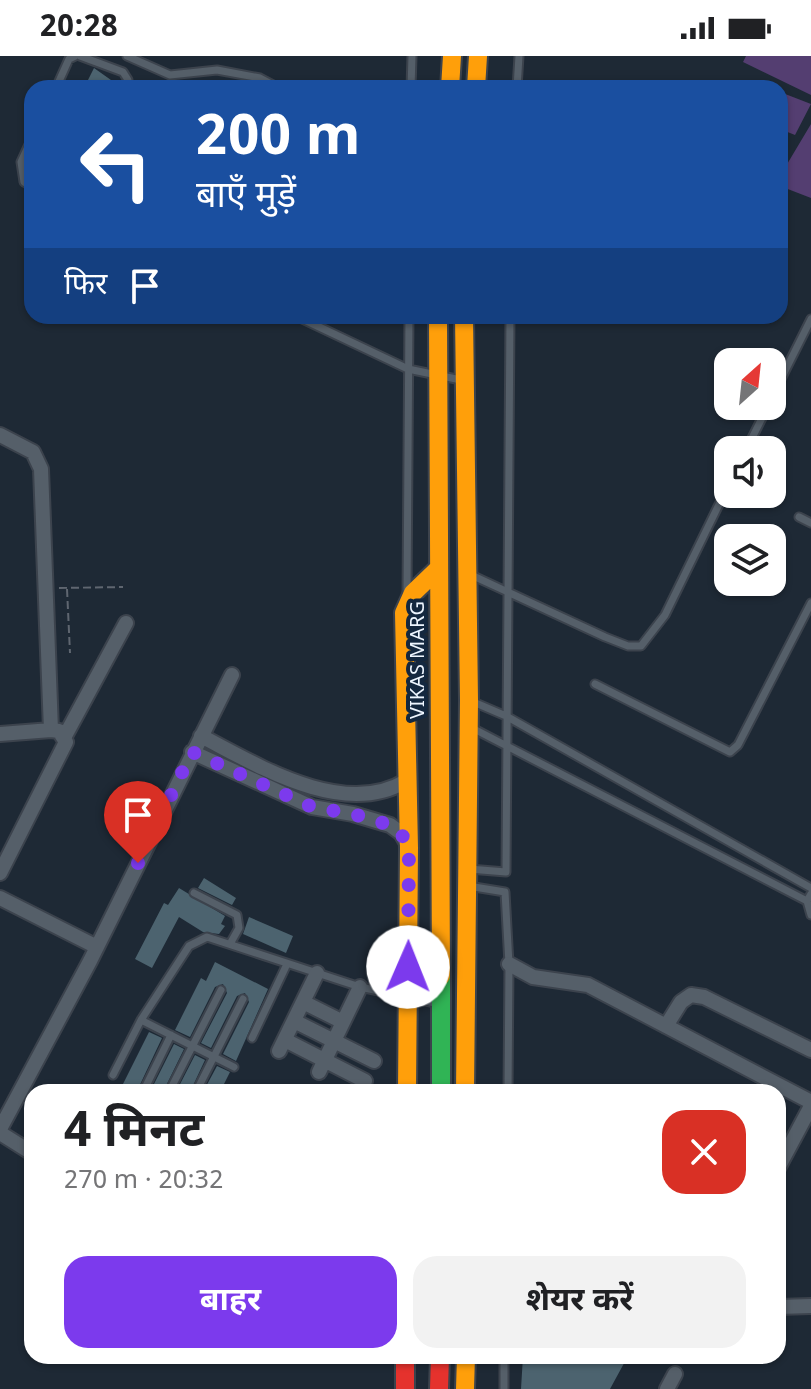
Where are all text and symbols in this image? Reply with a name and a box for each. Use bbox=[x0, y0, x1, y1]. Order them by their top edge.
text: 20:28 bbox=[40, 9, 118, 48]
text: 200 m bbox=[196, 104, 360, 177]
icon: left bbox=[64, 112, 168, 216]
text: बाएँ मुड़ें bbox=[196, 175, 296, 222]
icon: arrive bbox=[123, 264, 167, 308]
text: फिर bbox=[64, 267, 107, 306]
north arrow bbox=[714, 348, 786, 420]
map controls bbox=[714, 348, 786, 596]
button: sound bbox=[714, 436, 786, 508]
button: layers bbox=[714, 524, 786, 596]
street label: VIKAS MARG bbox=[406, 601, 432, 719]
pin bbox=[104, 781, 172, 863]
icon: arrive bbox=[116, 793, 160, 837]
position arrow bbox=[366, 925, 450, 1009]
text: 4 मिनट bbox=[64, 1103, 204, 1166]
button: close bbox=[662, 1110, 746, 1194]
text: 270 m · 20:32 bbox=[64, 1165, 223, 1199]
button: बाहर bbox=[64, 1256, 397, 1348]
button: शेयर करें bbox=[413, 1256, 746, 1348]

